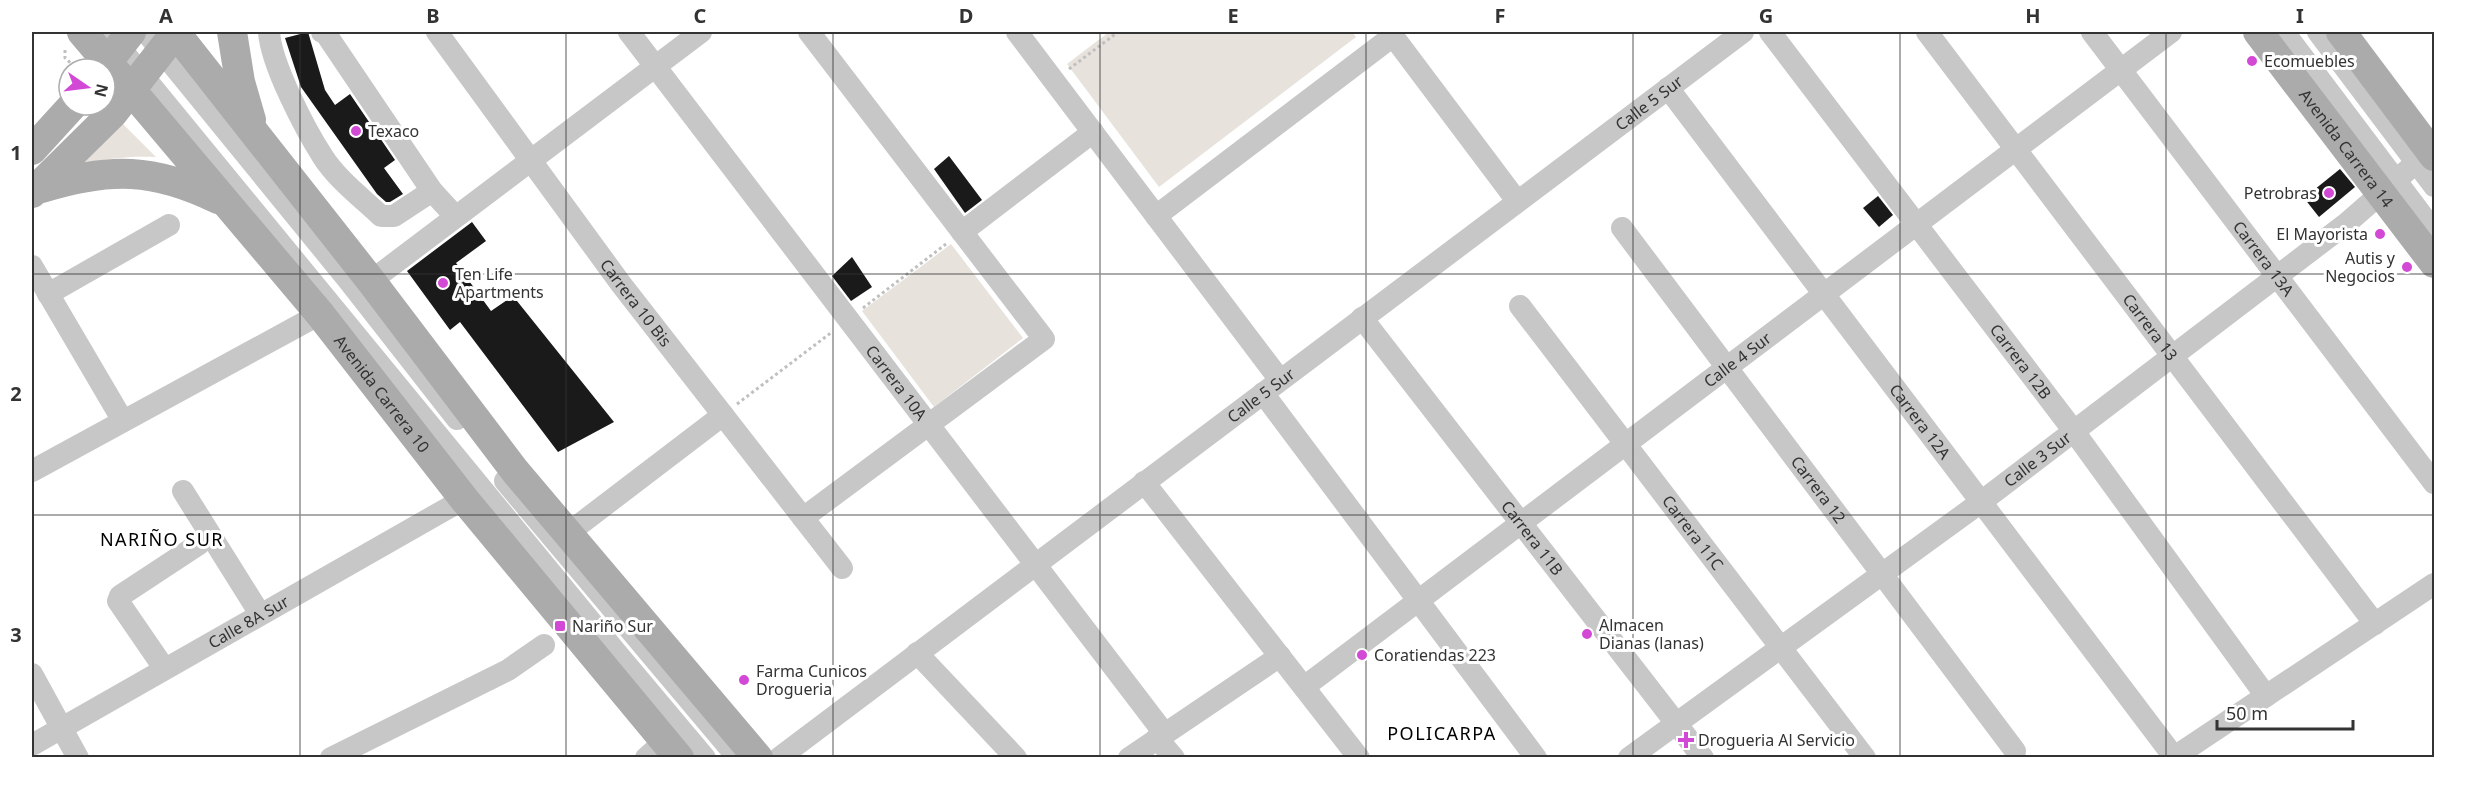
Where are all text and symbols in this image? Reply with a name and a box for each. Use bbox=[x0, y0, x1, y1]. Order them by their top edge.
text: A bbox=[159, 2, 173, 29]
text: B bbox=[426, 2, 440, 29]
text: C bbox=[694, 2, 707, 29]
text: D bbox=[959, 2, 973, 29]
text: E bbox=[1227, 2, 1239, 29]
text: F bbox=[1495, 2, 1505, 29]
text: G bbox=[1759, 2, 1773, 29]
text: H bbox=[2025, 2, 2041, 29]
text: I bbox=[2296, 2, 2304, 29]
place label: Ecomuebles bbox=[2264, 50, 2355, 72]
marker: Ecomuebles bbox=[2245, 54, 2259, 68]
north arrow bbox=[57, 57, 117, 117]
street label: Calle 5 Sur bbox=[1611, 70, 1687, 135]
text: N bbox=[89, 82, 114, 100]
street label: Avenida Carrera 14 bbox=[2294, 84, 2399, 212]
place label: Texaco bbox=[368, 120, 419, 142]
marker: Texaco bbox=[349, 124, 363, 138]
text: 1 bbox=[10, 139, 22, 166]
place label: Petrobras bbox=[2244, 182, 2317, 204]
marker: Petrobras bbox=[2322, 186, 2336, 200]
street label: Carrera 13A bbox=[2228, 216, 2300, 301]
place label: El Mayorista bbox=[2276, 223, 2368, 245]
marker: El Mayorista bbox=[2373, 227, 2387, 241]
place label: Autis y Negocios bbox=[2325, 247, 2396, 287]
street label: Carrera 10 Bis bbox=[595, 254, 677, 351]
marker: Autis y Negocios bbox=[2400, 260, 2414, 274]
place label: Ten Life Apartments bbox=[455, 263, 544, 303]
marker: Ten Life Apartments bbox=[436, 276, 450, 290]
street label: Carrera 13 bbox=[2118, 289, 2183, 365]
street label: Carrera 12B bbox=[1985, 319, 2057, 404]
street label: Calle 4 Sur bbox=[1699, 327, 1776, 392]
street label: Avenida Carrera 10 bbox=[329, 330, 435, 457]
street label: Carrera 10A bbox=[861, 341, 933, 425]
street label: Calle 5 Sur bbox=[1222, 362, 1299, 428]
street label: Carrera 12A bbox=[1885, 379, 1956, 464]
text: 2 bbox=[10, 380, 22, 407]
street label: Calle 3 Sur bbox=[1999, 426, 2076, 492]
street label: Carrera 12 bbox=[1786, 451, 1851, 528]
street label: Carrera 11C bbox=[1657, 491, 1729, 575]
street label: Carrera 11B bbox=[1496, 496, 1568, 580]
district label: NARIÑO SUR bbox=[100, 527, 224, 551]
street label: Calle 8A Sur bbox=[204, 590, 293, 653]
place label: Almacen Dianas (lanas) bbox=[1599, 614, 1704, 654]
place label: Nariño Sur bbox=[572, 615, 653, 637]
marker: Nariño Sur bbox=[553, 619, 567, 633]
text: 3 bbox=[10, 621, 22, 648]
marker: Almacen Dianas (lanas) bbox=[1580, 627, 1594, 641]
place label: Coratiendas 223 bbox=[1374, 644, 1496, 666]
marker: Coratiendas 223 bbox=[1355, 648, 1369, 662]
place label: Farma Cunicos Drogueria bbox=[756, 660, 867, 700]
marker: Farma Cunicos Drogueria bbox=[737, 673, 751, 687]
scale bar bbox=[2217, 693, 2354, 731]
text: 50 m bbox=[2226, 701, 2268, 725]
district label: POLICARPA bbox=[1387, 721, 1497, 745]
place label: Drogueria Al Servicio bbox=[1698, 729, 1855, 751]
marker: Drogueria Al Servicio bbox=[1679, 733, 1693, 747]

